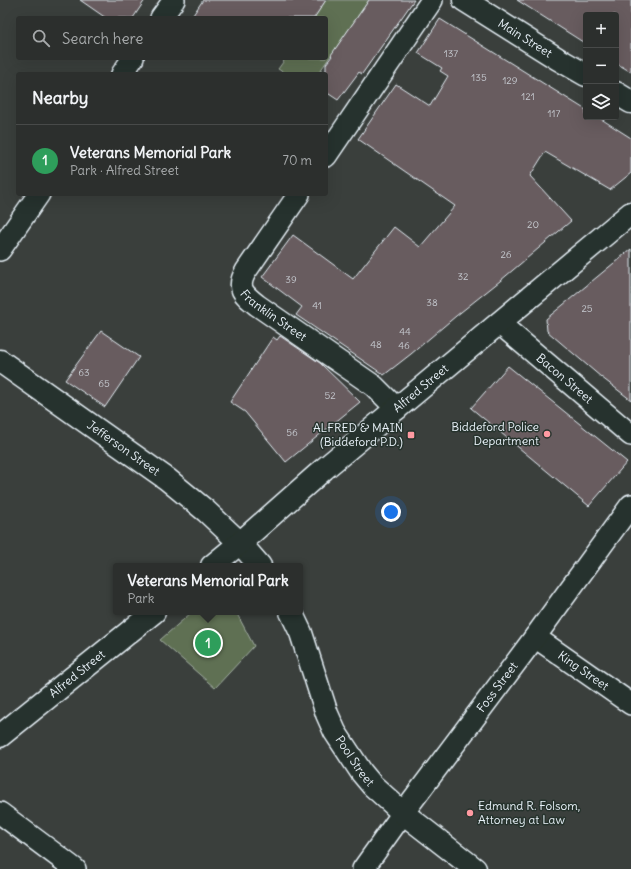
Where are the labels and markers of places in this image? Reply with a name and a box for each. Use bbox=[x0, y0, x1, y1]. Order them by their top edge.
place label: Biddeford Police Department bbox=[451, 419, 539, 448]
place label: ALFRED & MAIN (Biddeford P.D.) bbox=[313, 420, 403, 449]
marker: Biddeford Police Department bbox=[542, 429, 552, 439]
marker: ALFRED & MAIN (Biddeford P.D.) bbox=[406, 430, 416, 440]
pin: 1 bbox=[195, 628, 221, 658]
place label: Edmund R. Folsom, Attorney at Law bbox=[478, 798, 580, 827]
marker: Edmund R. Folsom, Attorney at Law bbox=[465, 808, 475, 818]

